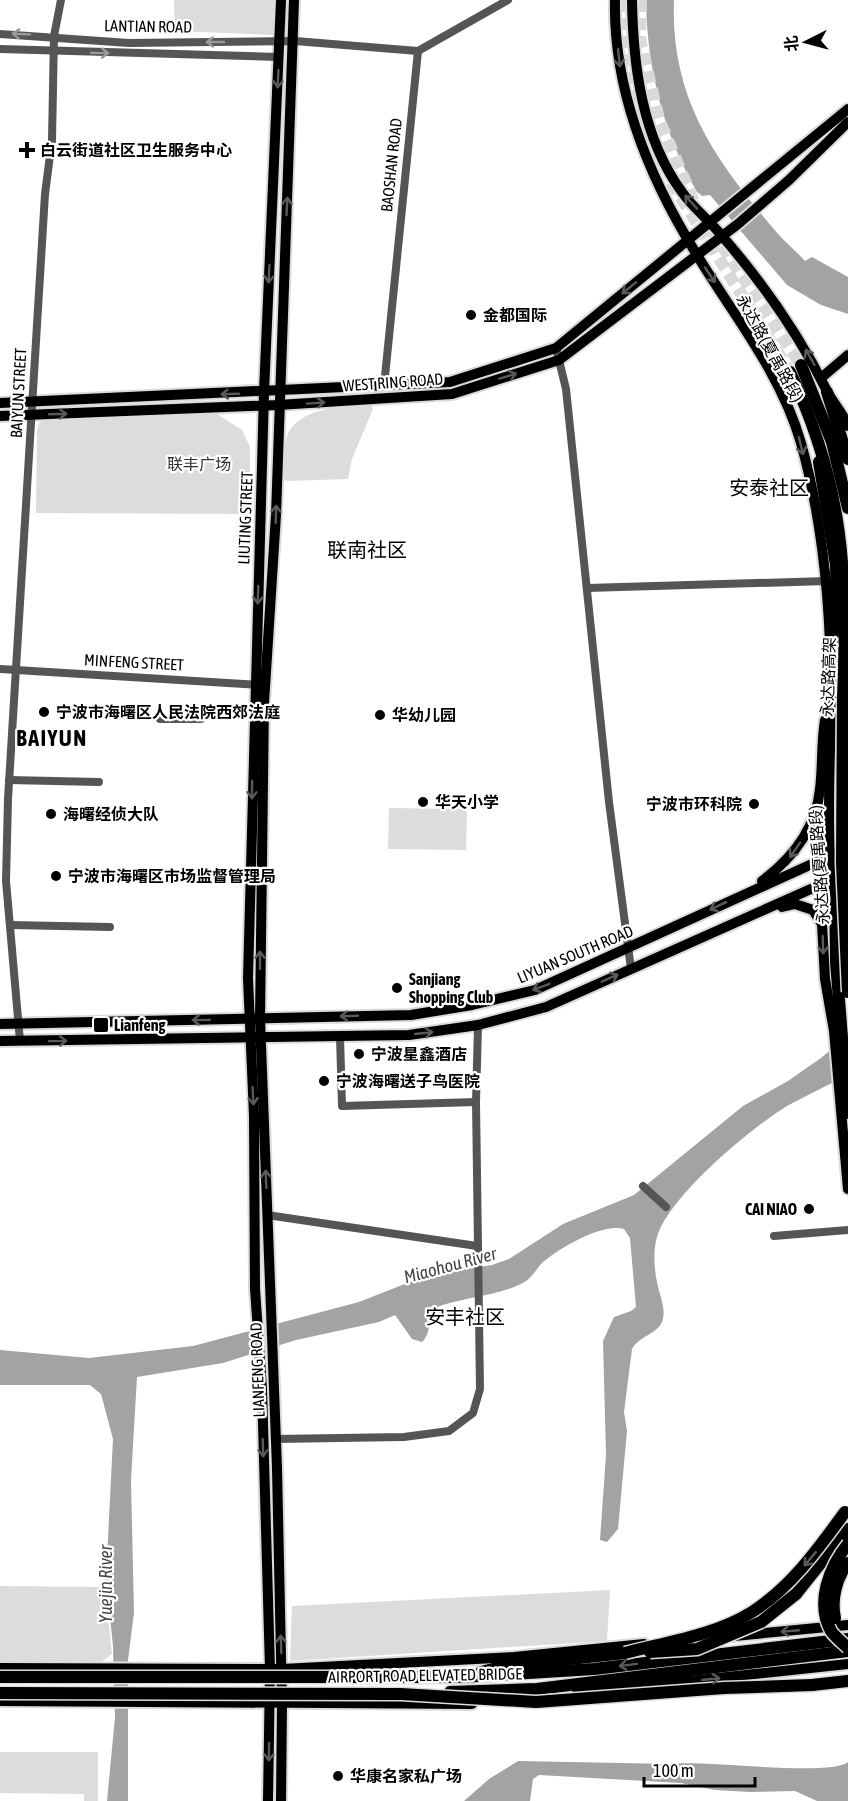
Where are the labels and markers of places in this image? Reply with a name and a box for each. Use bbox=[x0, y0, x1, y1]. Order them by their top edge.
marker: 白云街道社区卫生服务中心 bbox=[18, 141, 36, 159]
place label: 白云街道社区卫生服务中心 bbox=[40, 141, 232, 159]
place label: 金都国际 bbox=[483, 306, 547, 324]
marker: 金都国际 bbox=[464, 308, 478, 322]
place label: 宁波市海曙区人民法院西郊法庭 bbox=[56, 703, 280, 721]
marker: 宁波市海曙区人民法院西郊法庭 bbox=[37, 705, 51, 719]
place label: 华幼儿园 bbox=[392, 706, 456, 724]
marker: 华幼儿园 bbox=[373, 708, 387, 722]
place label: 华天小学 bbox=[435, 793, 499, 811]
marker: 华天小学 bbox=[416, 795, 430, 809]
place label: 宁波市环科院 bbox=[646, 795, 742, 813]
marker: 宁波市环科院 bbox=[747, 797, 761, 811]
place label: 海曙经侦大队 bbox=[63, 805, 159, 823]
marker: 海曙经侦大队 bbox=[44, 807, 58, 821]
place label: 宁波市海曙区市场监督管理局 bbox=[68, 867, 276, 885]
marker: 宁波市海曙区市场监督管理局 bbox=[49, 869, 63, 883]
place label: Sanjiang Shopping Club bbox=[409, 970, 494, 1006]
marker: Sanjiang Shopping Club bbox=[390, 981, 404, 995]
marker: Lianfeng bbox=[92, 1016, 110, 1034]
place label: Lianfeng bbox=[114, 1016, 166, 1034]
place label: 宁波星鑫酒店 bbox=[371, 1045, 467, 1063]
marker: 宁波星鑫酒店 bbox=[352, 1047, 366, 1061]
place label: 宁波海曙送子鸟医院 bbox=[336, 1072, 480, 1090]
marker: 宁波海曙送子鸟医院 bbox=[317, 1074, 331, 1088]
place label: CAI NIAO bbox=[745, 1200, 797, 1218]
marker: CAI NIAO bbox=[802, 1202, 816, 1216]
place label: 华康名家私广场 bbox=[350, 1767, 462, 1785]
marker: 华康名家私广场 bbox=[331, 1769, 345, 1783]

